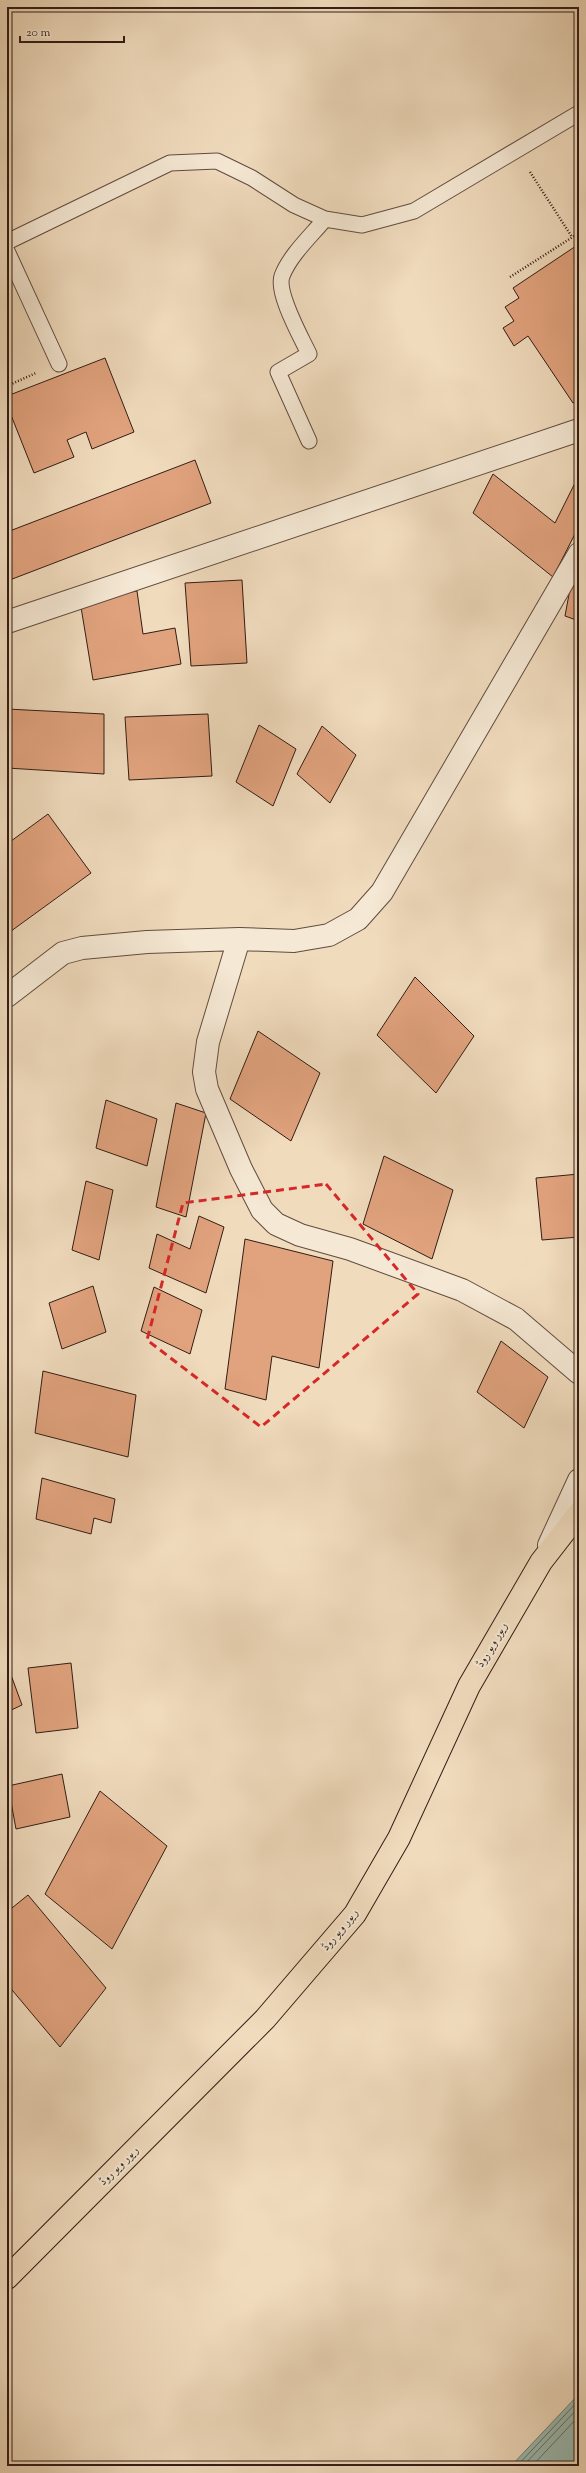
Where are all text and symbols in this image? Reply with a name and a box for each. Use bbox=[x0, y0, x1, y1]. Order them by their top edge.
scale bar bbox=[20, 18, 124, 44]
text: 20 m bbox=[26, 24, 51, 42]
street label: ریور ویو روڈ bbox=[472, 1619, 512, 1671]
street label: ریور ویو روڈ bbox=[317, 1905, 363, 1955]
street label: ریور ویو روڈ bbox=[95, 2142, 143, 2190]

